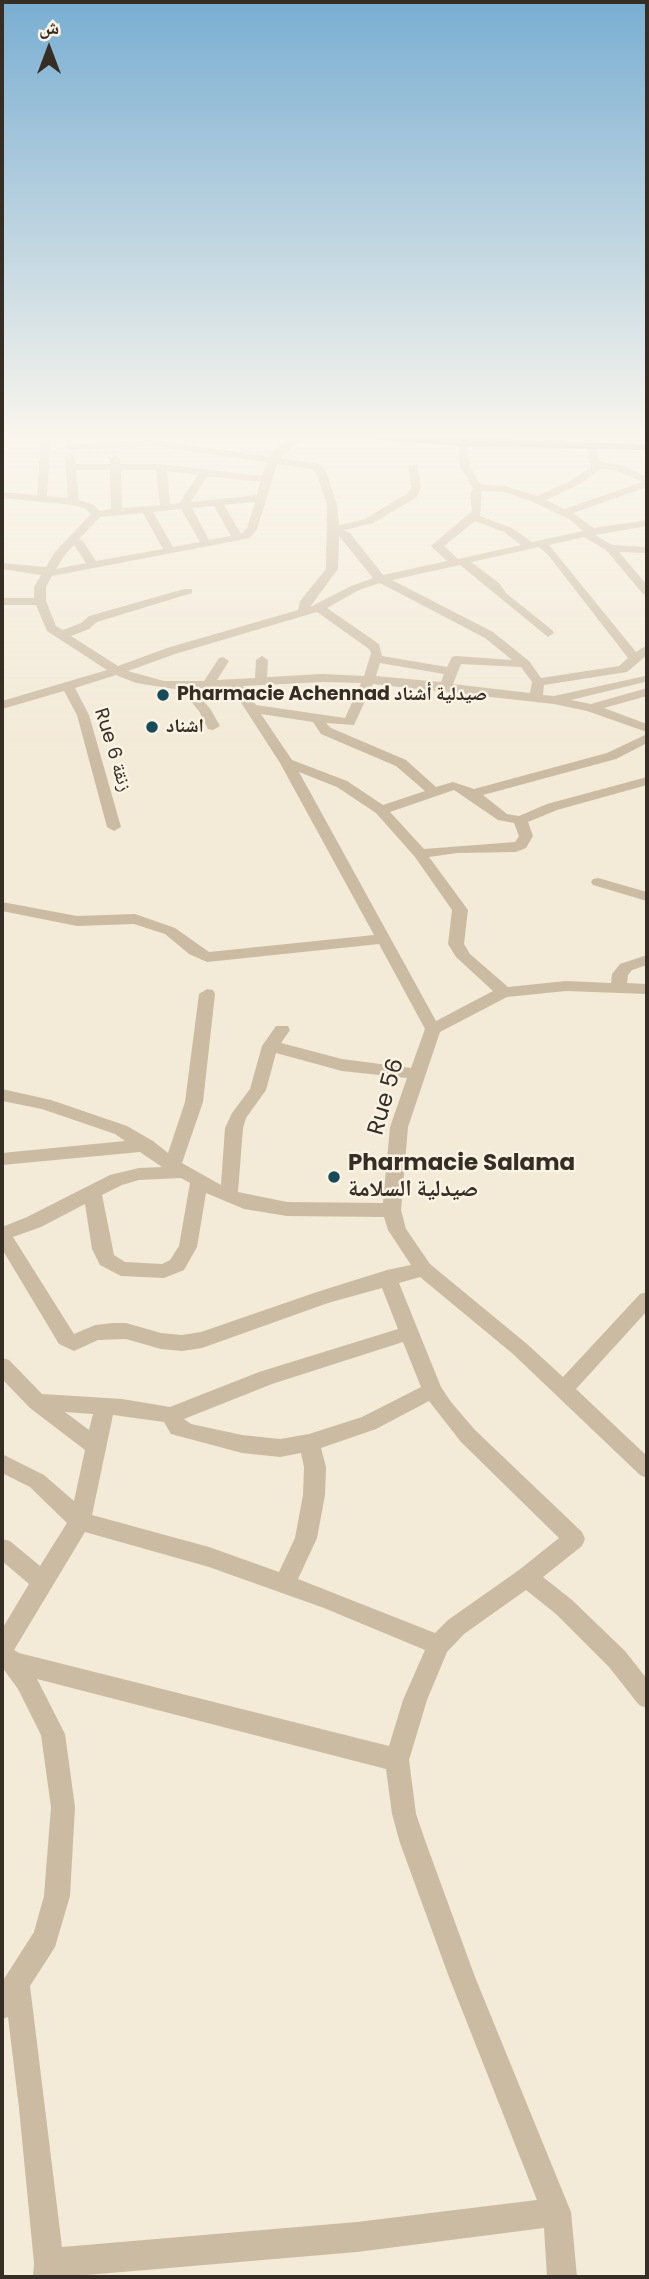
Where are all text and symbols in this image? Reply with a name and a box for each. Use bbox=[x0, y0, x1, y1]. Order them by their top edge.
north arrow bbox=[14, 14, 84, 84]
text: ش bbox=[39, 14, 59, 41]
place label: Pharmacie Achennad صيدلية أشناد bbox=[177, 684, 487, 706]
marker: Pharmacie Achennad صيدلية أشناد bbox=[155, 687, 171, 703]
street label: Rue 6 زنقة bbox=[88, 705, 136, 795]
place label: اشناد bbox=[166, 716, 204, 738]
marker: اشناد bbox=[144, 719, 160, 735]
street label: Rue 56 bbox=[363, 1056, 411, 1138]
place label: Pharmacie Salama صيدلية السلامة bbox=[348, 1150, 575, 1204]
marker: Pharmacie Salama صيدلية السلامة bbox=[326, 1169, 342, 1185]

